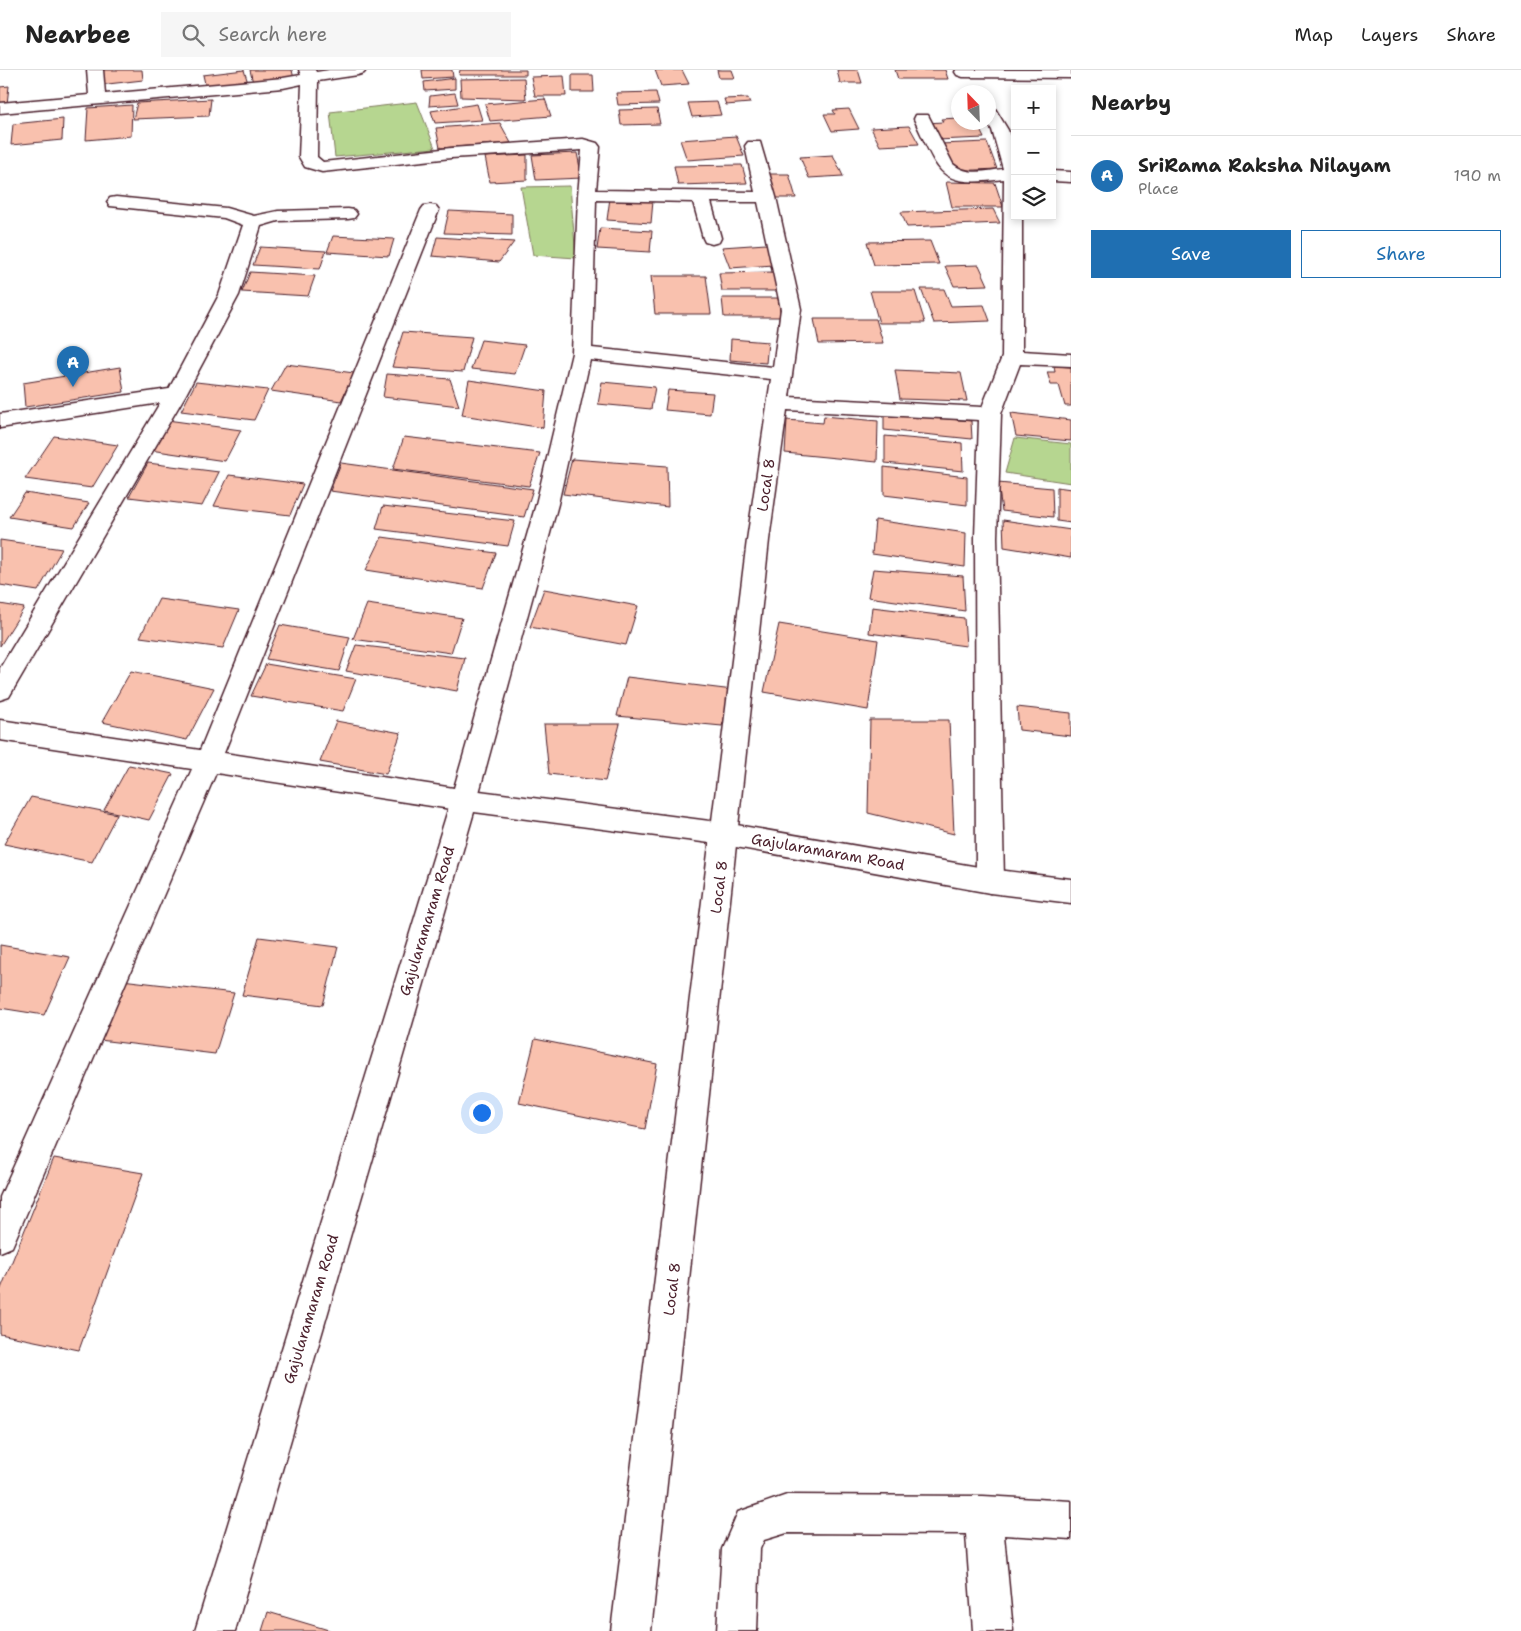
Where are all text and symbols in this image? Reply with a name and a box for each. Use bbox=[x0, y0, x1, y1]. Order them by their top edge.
search box bbox=[161, 12, 511, 57]
text: Nearbee bbox=[25, 19, 131, 51]
icon: search bbox=[179, 21, 207, 49]
text: Search here bbox=[219, 22, 327, 47]
text: Map bbox=[1295, 23, 1333, 47]
text: Layers bbox=[1361, 23, 1418, 47]
text: Share bbox=[1446, 23, 1496, 47]
north arrow bbox=[951, 85, 996, 130]
map controls bbox=[1011, 85, 1056, 220]
button: + bbox=[1011, 85, 1056, 130]
text: Nearby bbox=[1091, 89, 1171, 117]
button: − bbox=[1011, 130, 1056, 175]
text: SriRama Raksha Nilayam bbox=[1138, 153, 1391, 178]
text: A bbox=[1101, 165, 1113, 186]
text: 190 m bbox=[1454, 165, 1501, 186]
button: layers bbox=[1011, 175, 1056, 220]
text: Place bbox=[1138, 178, 1179, 199]
button: Save bbox=[1091, 230, 1291, 278]
button: Share bbox=[1301, 230, 1501, 278]
pin: A bbox=[57, 346, 89, 387]
street label: Local 8 bbox=[752, 457, 780, 513]
street label: Gajularamaram Road bbox=[750, 829, 907, 875]
street label: Gajularamaram Road bbox=[395, 843, 459, 998]
street label: Local 8 bbox=[706, 859, 732, 915]
your location bbox=[469, 1100, 495, 1126]
street label: Gajularamaram Road bbox=[279, 1231, 343, 1386]
street label: Local 8 bbox=[659, 1261, 685, 1317]

